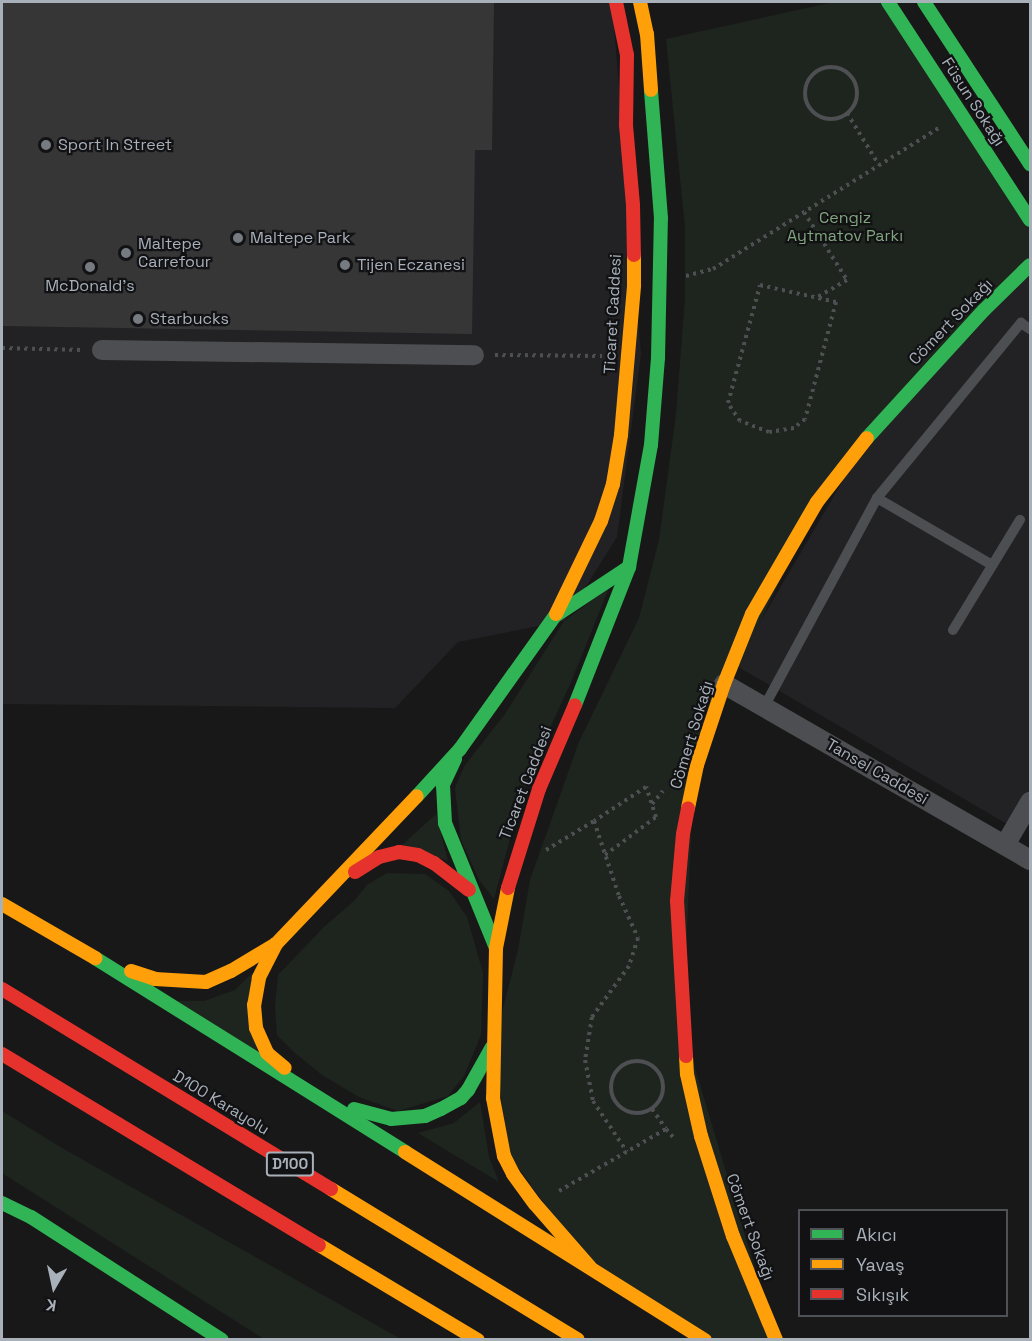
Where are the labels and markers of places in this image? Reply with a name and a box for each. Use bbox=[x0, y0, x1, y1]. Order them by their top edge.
place label: Sport In Street bbox=[58, 135, 172, 155]
marker: Sport In Street bbox=[39, 138, 53, 152]
place label: Maltepe Park bbox=[250, 228, 351, 248]
marker: Maltepe Park bbox=[231, 231, 245, 245]
place label: Maltepe Carrefour bbox=[138, 234, 211, 272]
marker: Maltepe Carrefour bbox=[119, 246, 133, 260]
place label: Tijen Eczanesi bbox=[357, 255, 465, 275]
marker: Tijen Eczanesi bbox=[338, 258, 352, 272]
marker: McDonald's bbox=[83, 260, 97, 274]
place label: McDonald's bbox=[45, 276, 135, 296]
place label: Starbucks bbox=[150, 309, 229, 329]
marker: Starbucks bbox=[131, 312, 145, 326]

